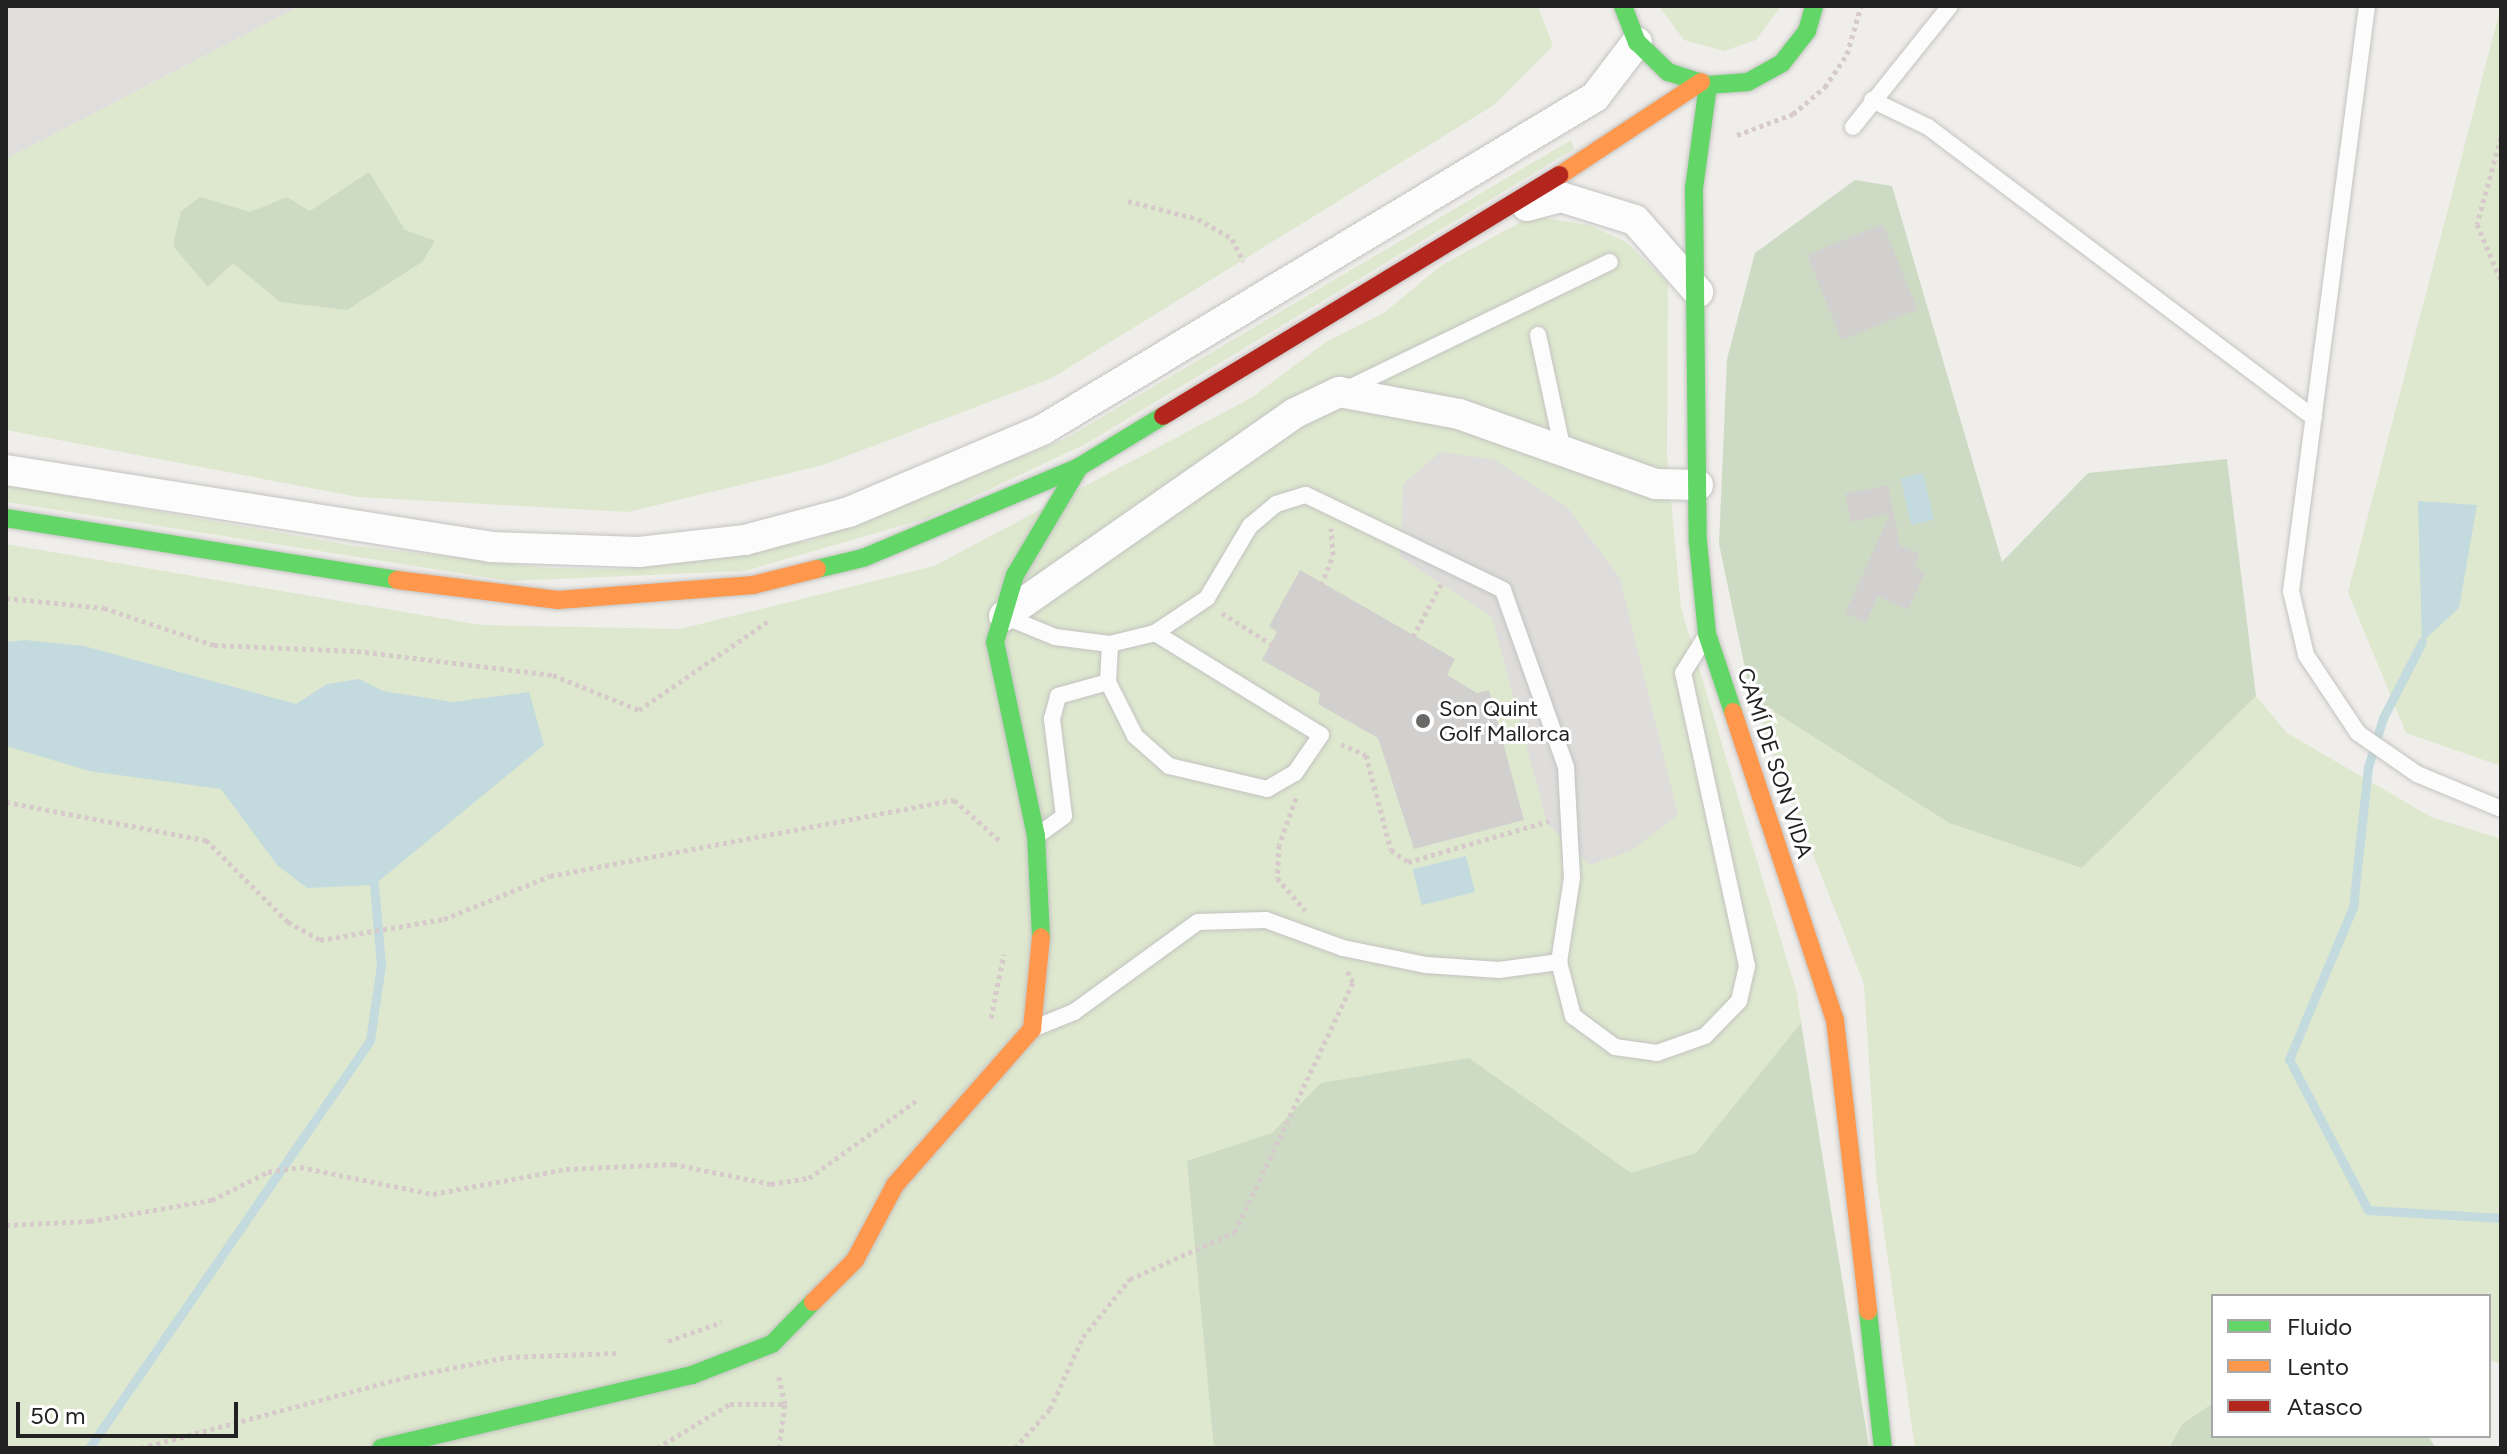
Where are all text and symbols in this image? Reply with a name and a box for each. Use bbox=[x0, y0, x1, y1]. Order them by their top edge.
street label: CAMÍ DE SON VIDA bbox=[1732, 664, 1818, 862]
place label: Son Quint Golf Mallorca bbox=[1439, 695, 1570, 746]
marker: Son Quint Golf Mallorca bbox=[1414, 712, 1432, 730]
legend bbox=[2211, 1294, 2491, 1438]
text: Fluido bbox=[2287, 1312, 2352, 1341]
text: Lento bbox=[2287, 1352, 2349, 1381]
scale bar bbox=[20, 1386, 242, 1436]
text: Atasco bbox=[2287, 1392, 2363, 1421]
text: 50 m bbox=[30, 1401, 86, 1430]

